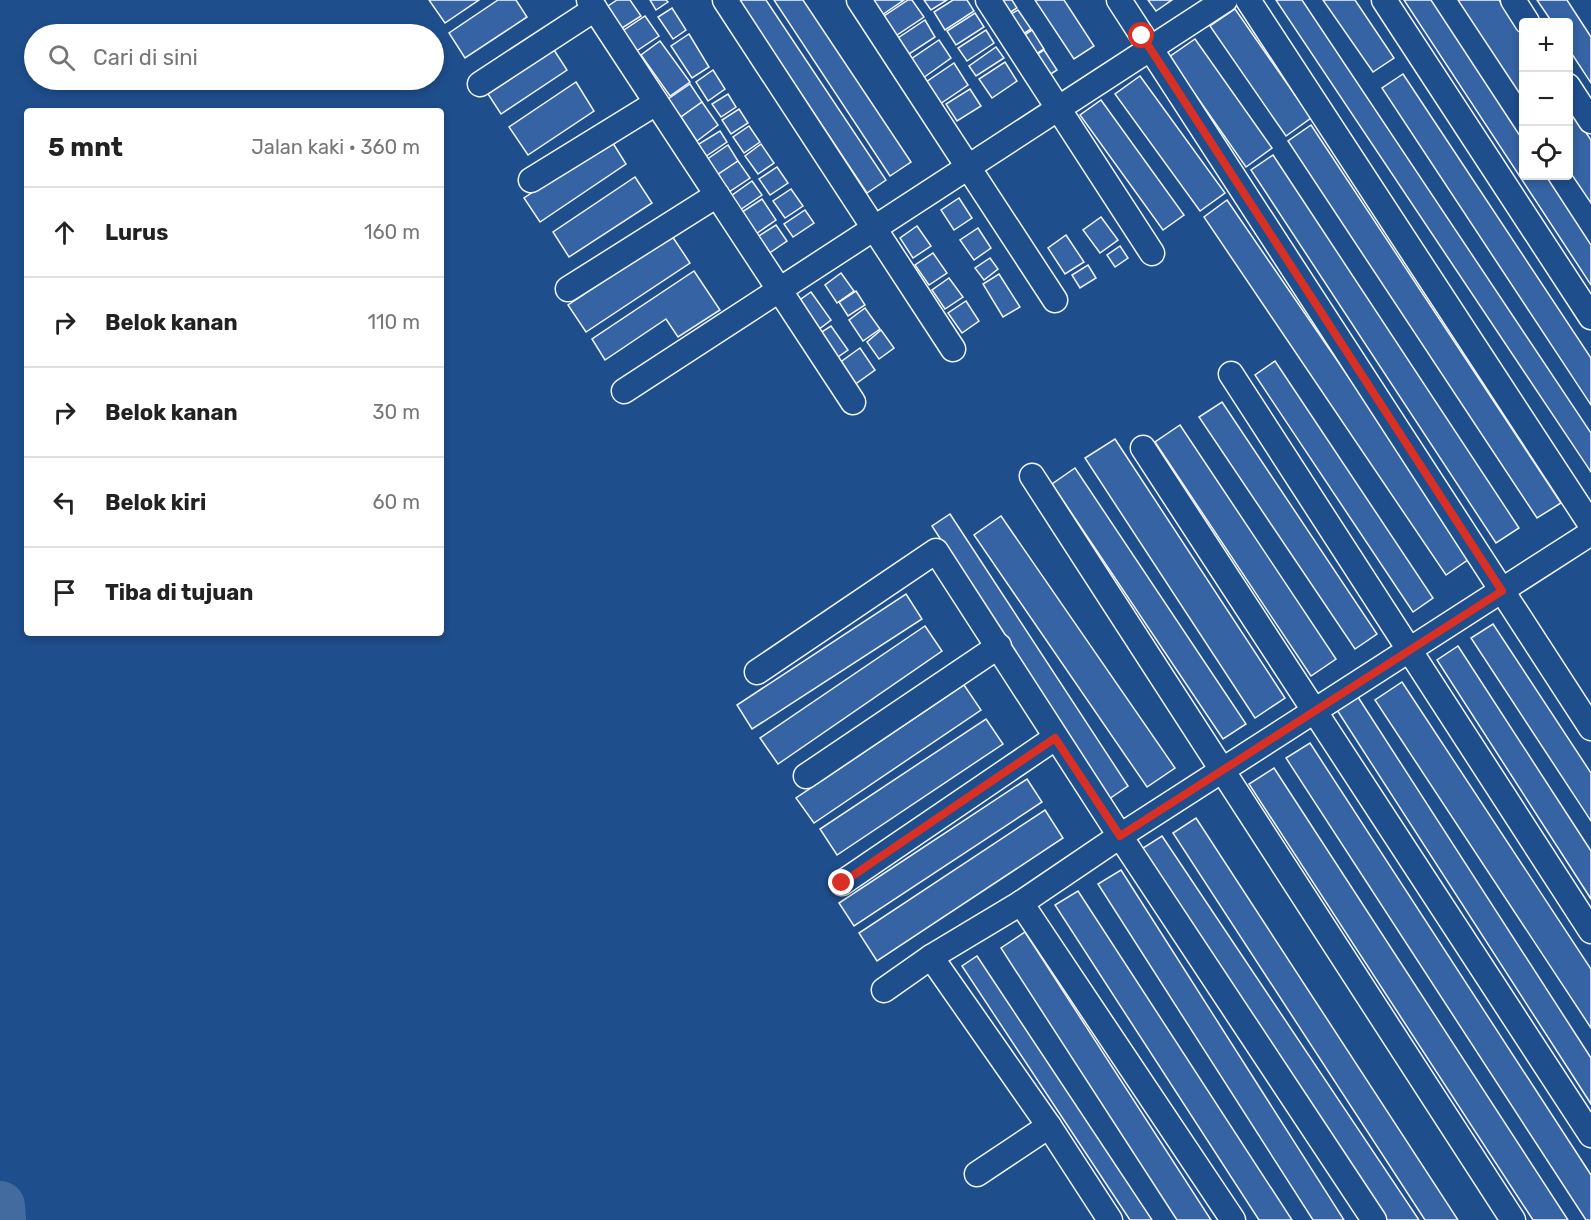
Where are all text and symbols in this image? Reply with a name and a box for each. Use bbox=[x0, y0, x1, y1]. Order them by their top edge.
map controls bbox=[1519, 18, 1573, 180]
button: + bbox=[1519, 18, 1573, 72]
route start bbox=[1128, 22, 1154, 48]
search box bbox=[24, 24, 444, 90]
icon: search bbox=[45, 41, 78, 74]
text: Cari di sini bbox=[93, 44, 198, 71]
button: − bbox=[1519, 72, 1573, 126]
button: locate bbox=[1519, 126, 1573, 180]
text: 5 mnt bbox=[48, 132, 123, 163]
text: Jalan kaki · 360 m bbox=[251, 135, 420, 159]
icon: ahead bbox=[48, 216, 81, 249]
text: Lurus bbox=[105, 219, 168, 246]
text: 160 m bbox=[364, 220, 420, 244]
icon: right bbox=[48, 306, 81, 339]
text: Belok kanan bbox=[105, 309, 238, 336]
text: 110 m bbox=[368, 310, 420, 334]
icon: right bbox=[48, 396, 81, 429]
text: Belok kanan bbox=[105, 399, 238, 426]
text: 30 m bbox=[373, 400, 420, 424]
icon: left bbox=[48, 486, 81, 519]
text: Belok kiri bbox=[105, 489, 206, 516]
text: 60 m bbox=[373, 490, 420, 514]
icon: arrive bbox=[48, 576, 81, 609]
text: Tiba di tujuan bbox=[105, 579, 253, 606]
route end bbox=[828, 869, 854, 895]

